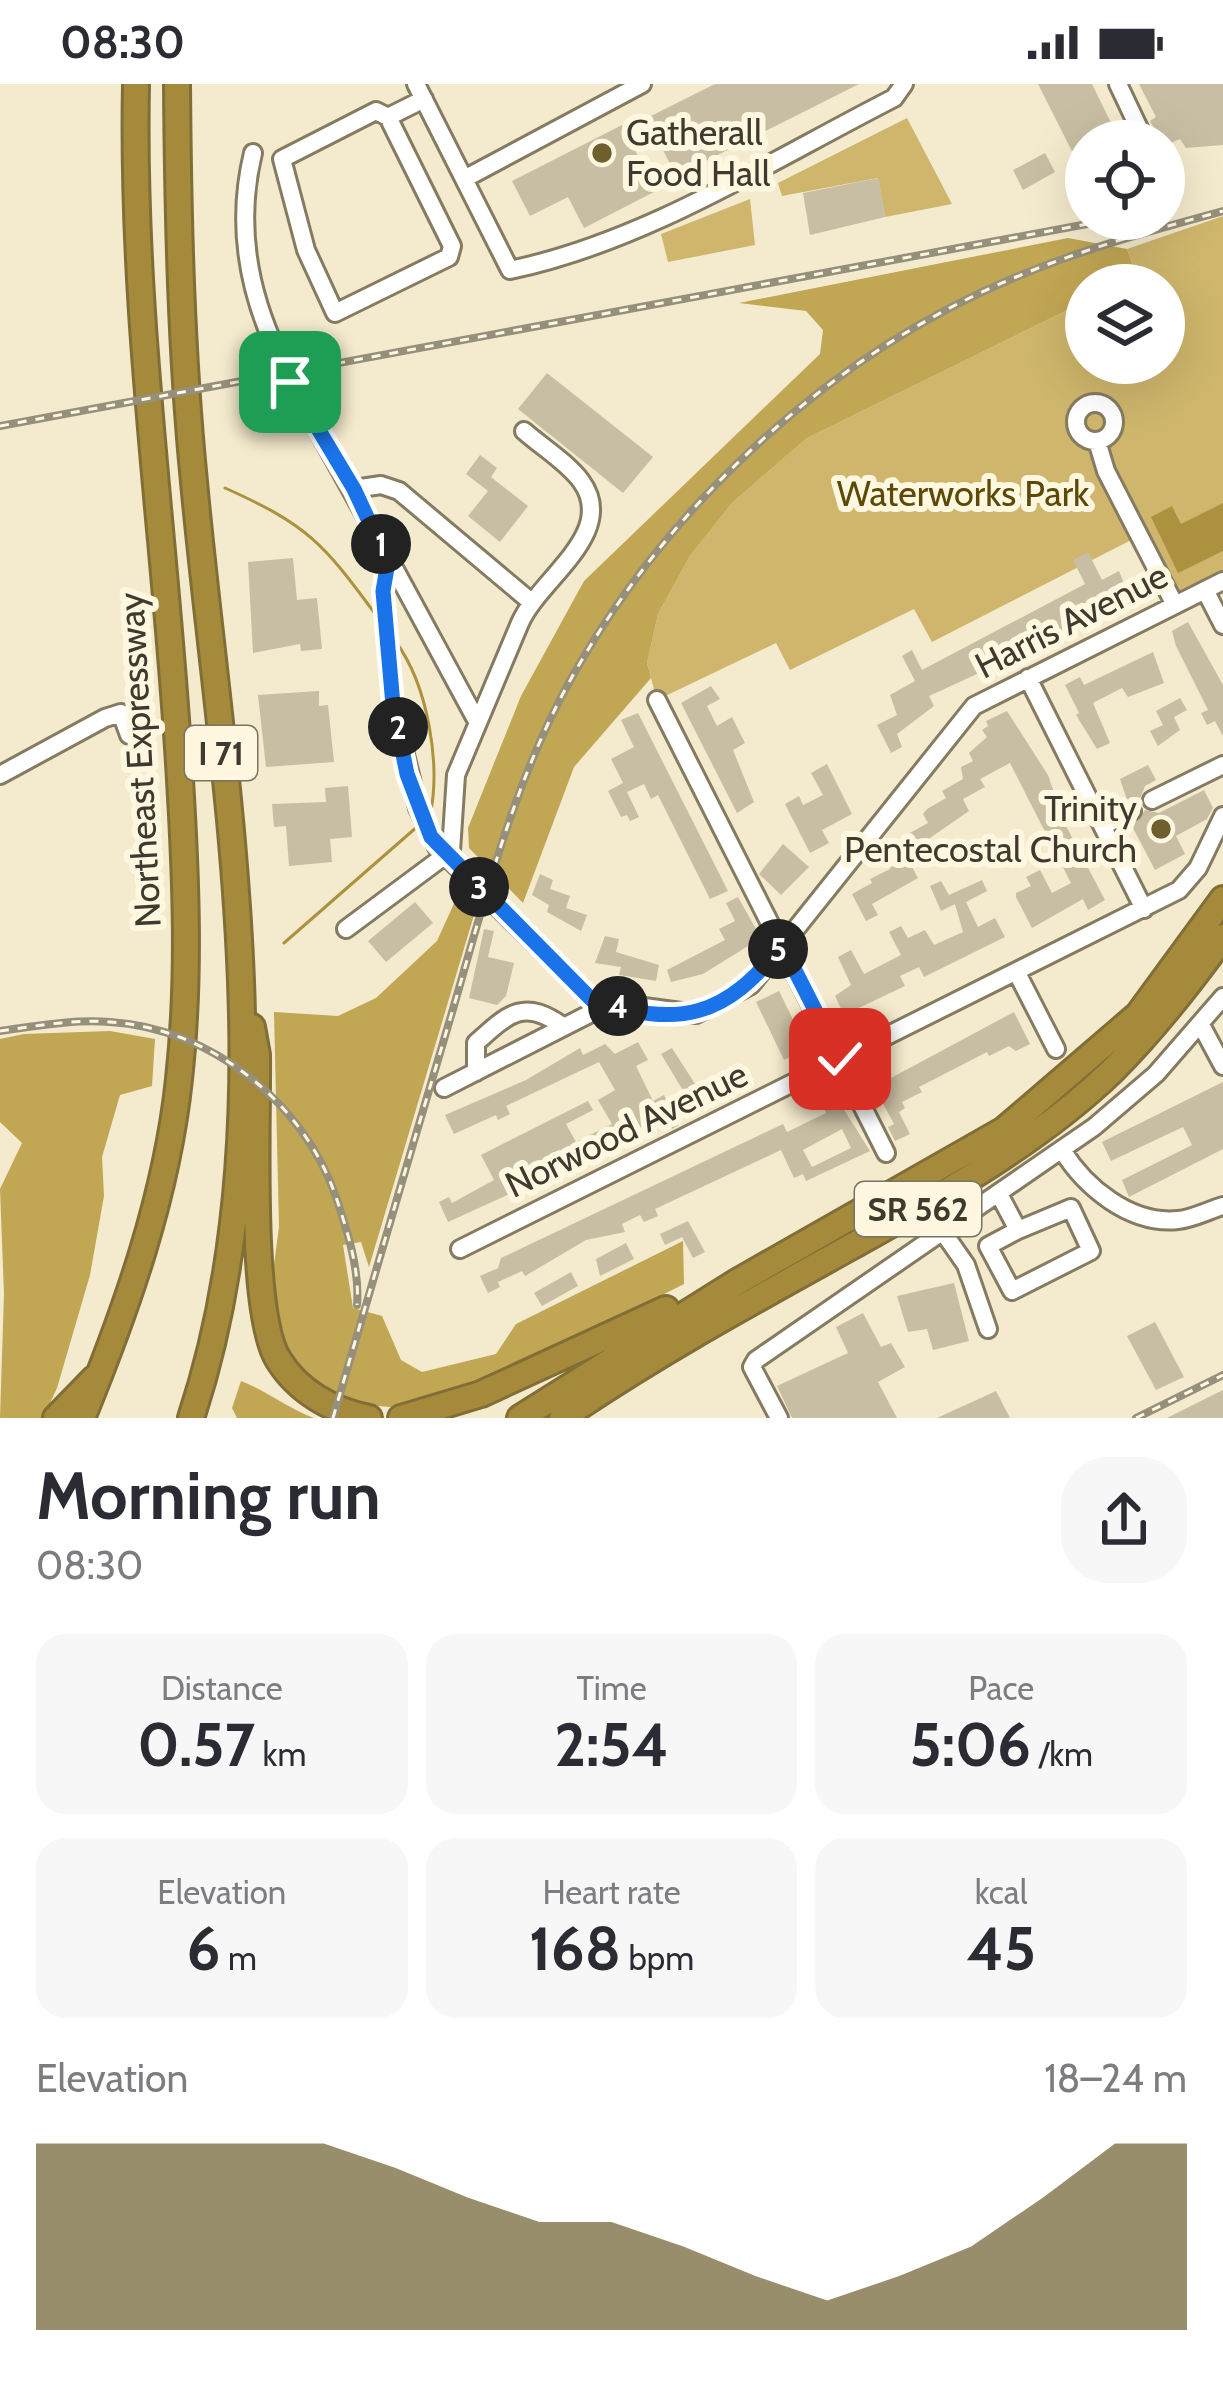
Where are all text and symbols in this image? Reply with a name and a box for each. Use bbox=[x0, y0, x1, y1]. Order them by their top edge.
text: 08:30 bbox=[60, 15, 185, 69]
place label: Gatherall Food Hall bbox=[626, 110, 771, 195]
map controls bbox=[1065, 120, 1185, 384]
button: locate bbox=[1065, 120, 1185, 240]
marker: Gatherall Food Hall bbox=[589, 140, 615, 166]
button: layers bbox=[1065, 264, 1185, 384]
pin bbox=[239, 331, 341, 433]
icon: arrive bbox=[257, 349, 323, 415]
park label: Waterworks Park bbox=[837, 471, 1090, 515]
pin: 1 bbox=[351, 514, 411, 574]
text: 1 bbox=[375, 524, 387, 564]
street label: Harris Avenue bbox=[968, 553, 1174, 687]
street label: Northeast Expressway bbox=[108, 591, 170, 929]
pin: 2 bbox=[368, 697, 428, 757]
text: 2 bbox=[389, 707, 407, 747]
road number: I 71 bbox=[185, 726, 257, 780]
place label: Trinity Pentecostal Church bbox=[844, 786, 1137, 871]
marker: Trinity Pentecostal Church bbox=[1148, 816, 1174, 842]
pin: 3 bbox=[449, 857, 509, 917]
text: 3 bbox=[470, 867, 488, 907]
pin: 5 bbox=[748, 919, 808, 979]
text: 5 bbox=[769, 929, 787, 969]
pin: 4 bbox=[588, 976, 648, 1036]
text: 4 bbox=[608, 986, 628, 1026]
pin bbox=[789, 1008, 891, 1110]
icon: check bbox=[807, 1026, 873, 1092]
street label: Norwood Avenue bbox=[498, 1051, 754, 1207]
road number: SR 562 bbox=[855, 1182, 981, 1236]
text: Morning run bbox=[36, 1455, 381, 1536]
button: share bbox=[1061, 1457, 1187, 1583]
text: 08:30 bbox=[36, 1541, 143, 1589]
text: Distance bbox=[161, 1668, 283, 1708]
text: Time bbox=[576, 1668, 647, 1708]
text: Pace bbox=[968, 1668, 1034, 1708]
text: 0.57 bbox=[137, 1708, 255, 1781]
text: 2:54 bbox=[554, 1708, 669, 1781]
text: 5:06 bbox=[909, 1708, 1031, 1781]
text: km bbox=[255, 1734, 306, 1774]
text: /km bbox=[1031, 1734, 1093, 1774]
text: Elevation bbox=[157, 1872, 286, 1912]
text: Heart rate bbox=[542, 1872, 681, 1912]
text: kcal bbox=[975, 1872, 1027, 1912]
text: 6 bbox=[187, 1912, 221, 1985]
text: 168 bbox=[529, 1912, 621, 1985]
text: 45 bbox=[966, 1912, 1036, 1985]
text: m bbox=[221, 1938, 257, 1978]
text: bpm bbox=[621, 1938, 694, 1978]
text: Elevation bbox=[36, 2054, 188, 2102]
text: 18–24 m bbox=[1044, 2054, 1187, 2102]

